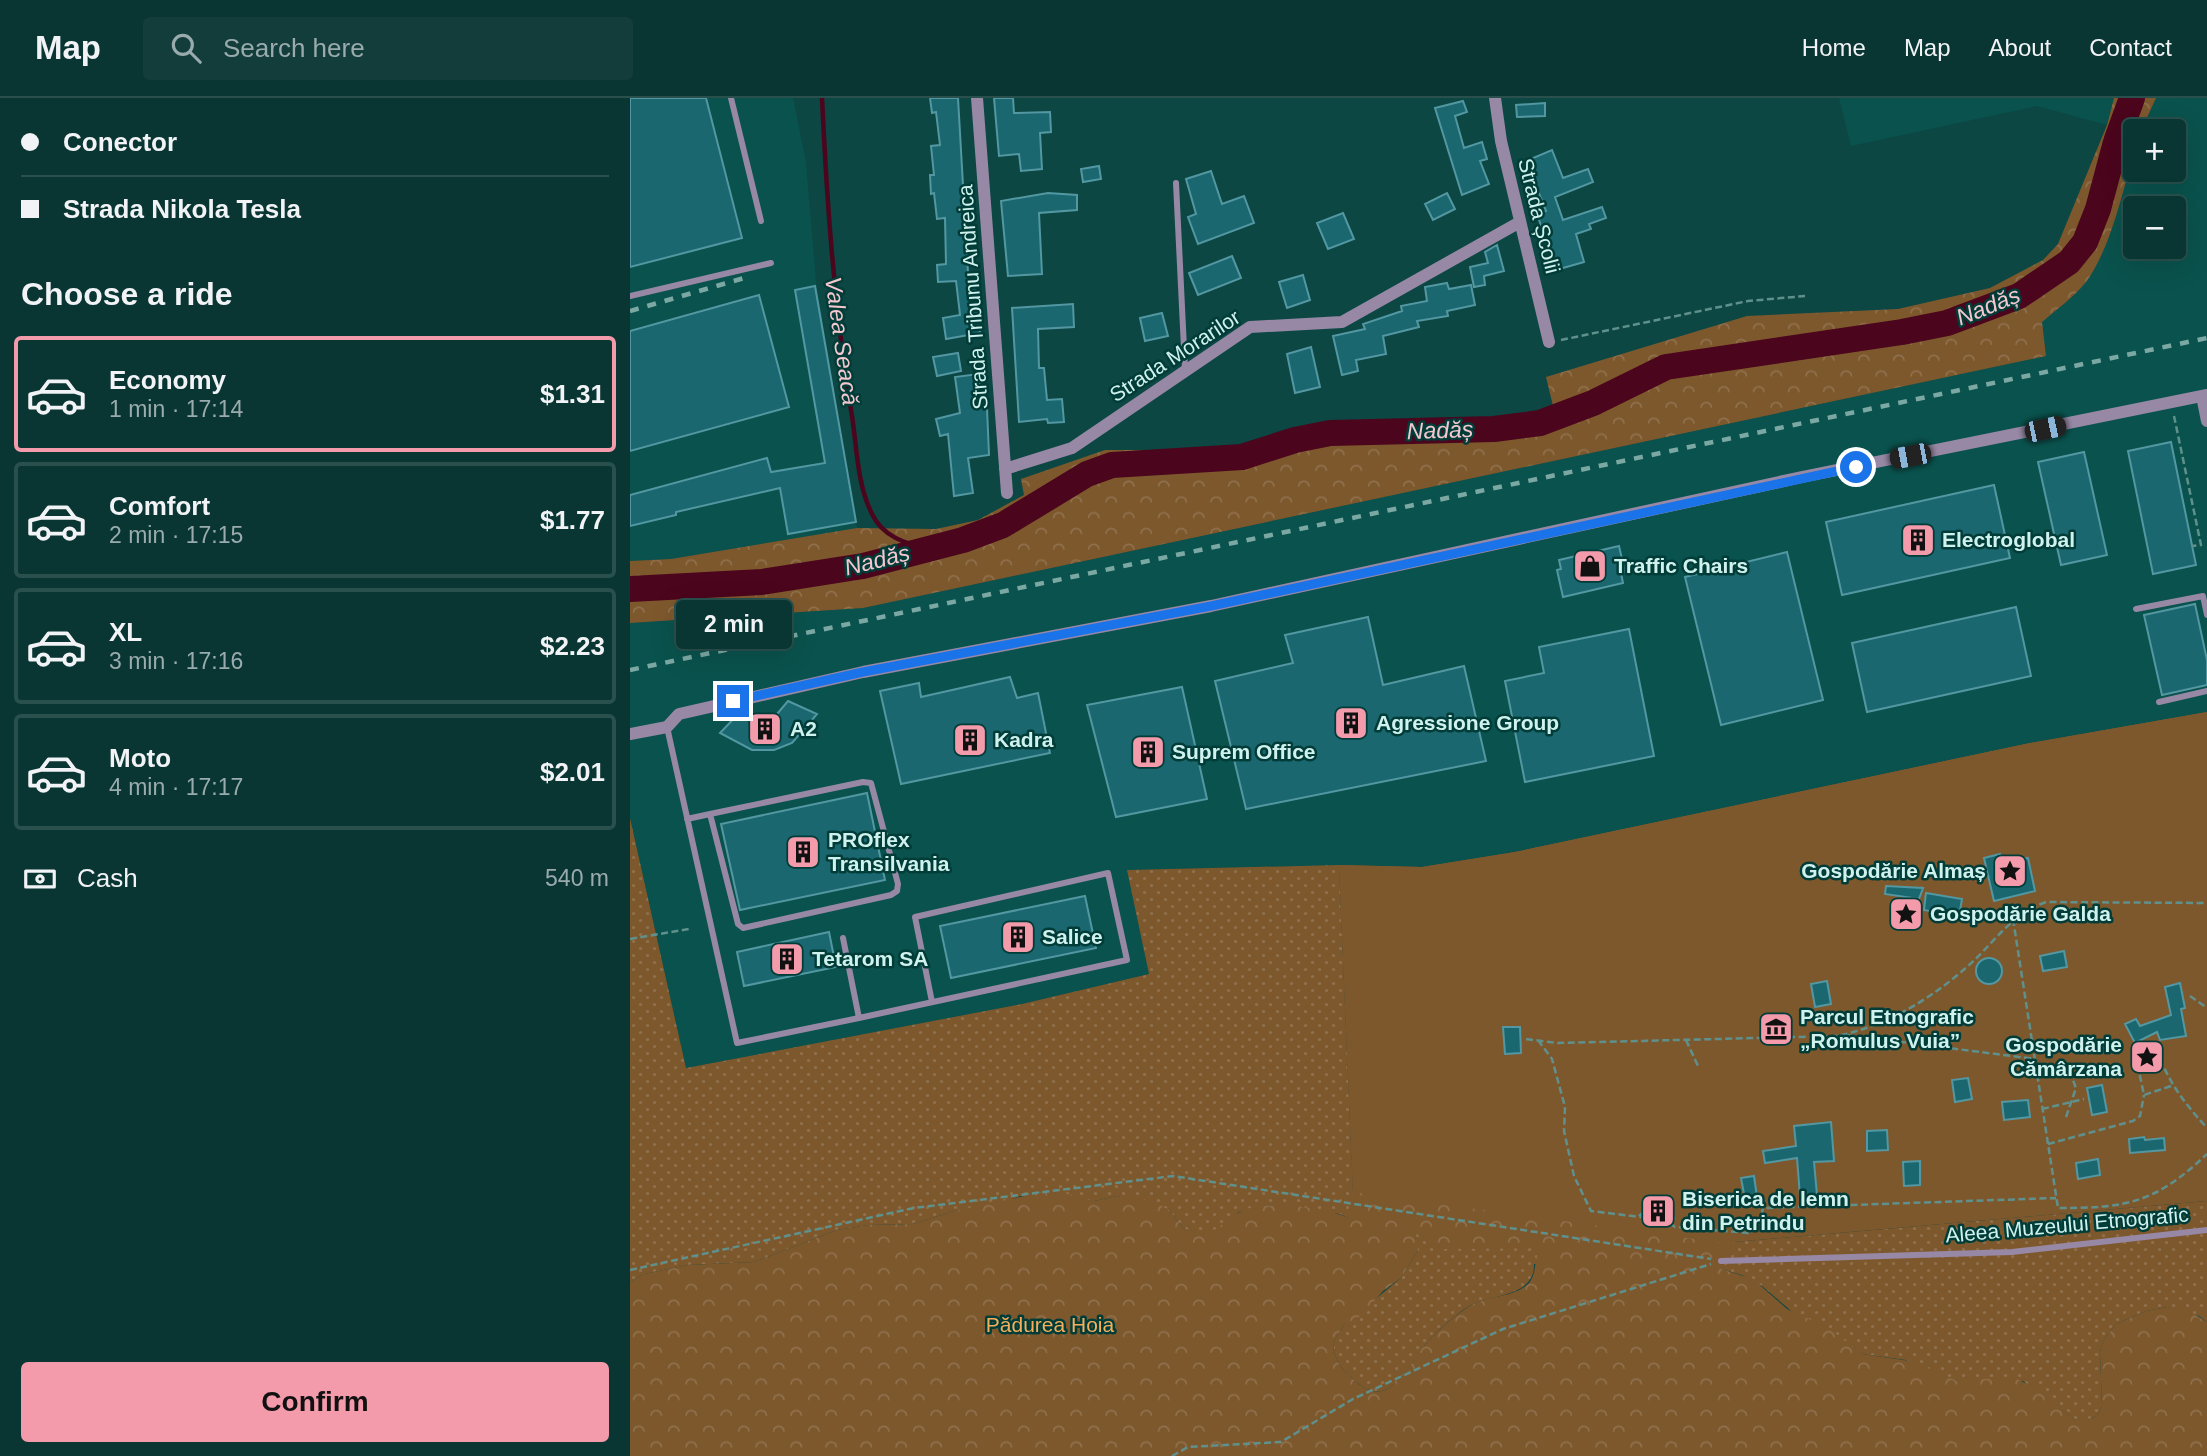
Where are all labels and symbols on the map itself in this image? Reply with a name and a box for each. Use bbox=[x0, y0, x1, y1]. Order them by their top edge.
street label: Strada Școlii bbox=[1514, 156, 1565, 276]
street label: Strada Tribunu Andreica bbox=[953, 184, 992, 410]
water label: Valea Seacă bbox=[820, 275, 864, 407]
water label: Nadăș bbox=[1952, 281, 2024, 331]
street label: Strada Morarilor bbox=[1105, 305, 1244, 406]
car bbox=[2023, 414, 2068, 444]
water label: Nadăș bbox=[1406, 416, 1474, 444]
car bbox=[1888, 442, 1933, 470]
route start bbox=[1840, 451, 1872, 483]
building icon: Electroglobal bbox=[1899, 521, 1937, 559]
place label: Electroglobal bbox=[1942, 528, 2075, 551]
water label: Nadăș bbox=[842, 539, 913, 581]
shop icon: Traffic Chairs bbox=[1571, 547, 1609, 585]
place label: Traffic Chairs bbox=[1614, 554, 1748, 577]
callout: 2 min bbox=[675, 600, 791, 648]
route end bbox=[717, 685, 749, 717]
building icon: Agressione Group bbox=[1332, 704, 1370, 742]
building icon: A2 bbox=[746, 710, 784, 748]
place label: Agressione Group bbox=[1376, 711, 1559, 734]
place label: A2 bbox=[790, 717, 817, 740]
building icon: Kadra bbox=[951, 721, 989, 759]
place label: Kadra bbox=[994, 728, 1054, 751]
building icon: Suprem Office bbox=[1129, 733, 1167, 771]
place label: Suprem Office bbox=[1172, 740, 1316, 763]
place label: PROflex Transilvania bbox=[828, 828, 950, 875]
building icon: PROflex Transilvania bbox=[784, 833, 822, 871]
place icon: Gospodărie Almaș bbox=[1991, 852, 2029, 890]
place label: Gospodărie Almaș bbox=[1801, 859, 1986, 882]
place icon: Gospodărie Galda bbox=[1887, 895, 1925, 933]
place label: Gospodărie Galda bbox=[1930, 902, 2111, 925]
building icon: Salice bbox=[999, 918, 1037, 956]
place label: Salice bbox=[1042, 925, 1103, 948]
building icon: Tetarom SA bbox=[768, 940, 806, 978]
place label: Tetarom SA bbox=[812, 947, 928, 970]
place label: Parcul Etnografic „Romulus Vuia” bbox=[1800, 1005, 1974, 1052]
museum icon: Parcul Etnografic „Romulus Vuia” bbox=[1757, 1010, 1795, 1048]
place label: Gospodărie Cămârzana bbox=[2005, 1033, 2122, 1080]
place icon: Gospodărie Cămârzana bbox=[2128, 1038, 2166, 1076]
place label: Biserica de lemn din Petrindu bbox=[1682, 1187, 1849, 1234]
building icon: Biserica de lemn din Petrindu bbox=[1639, 1192, 1677, 1230]
street label: Aleea Muzeului Etnografic bbox=[1944, 1202, 2189, 1247]
park label: Pădurea Hoia bbox=[986, 1313, 1115, 1336]

